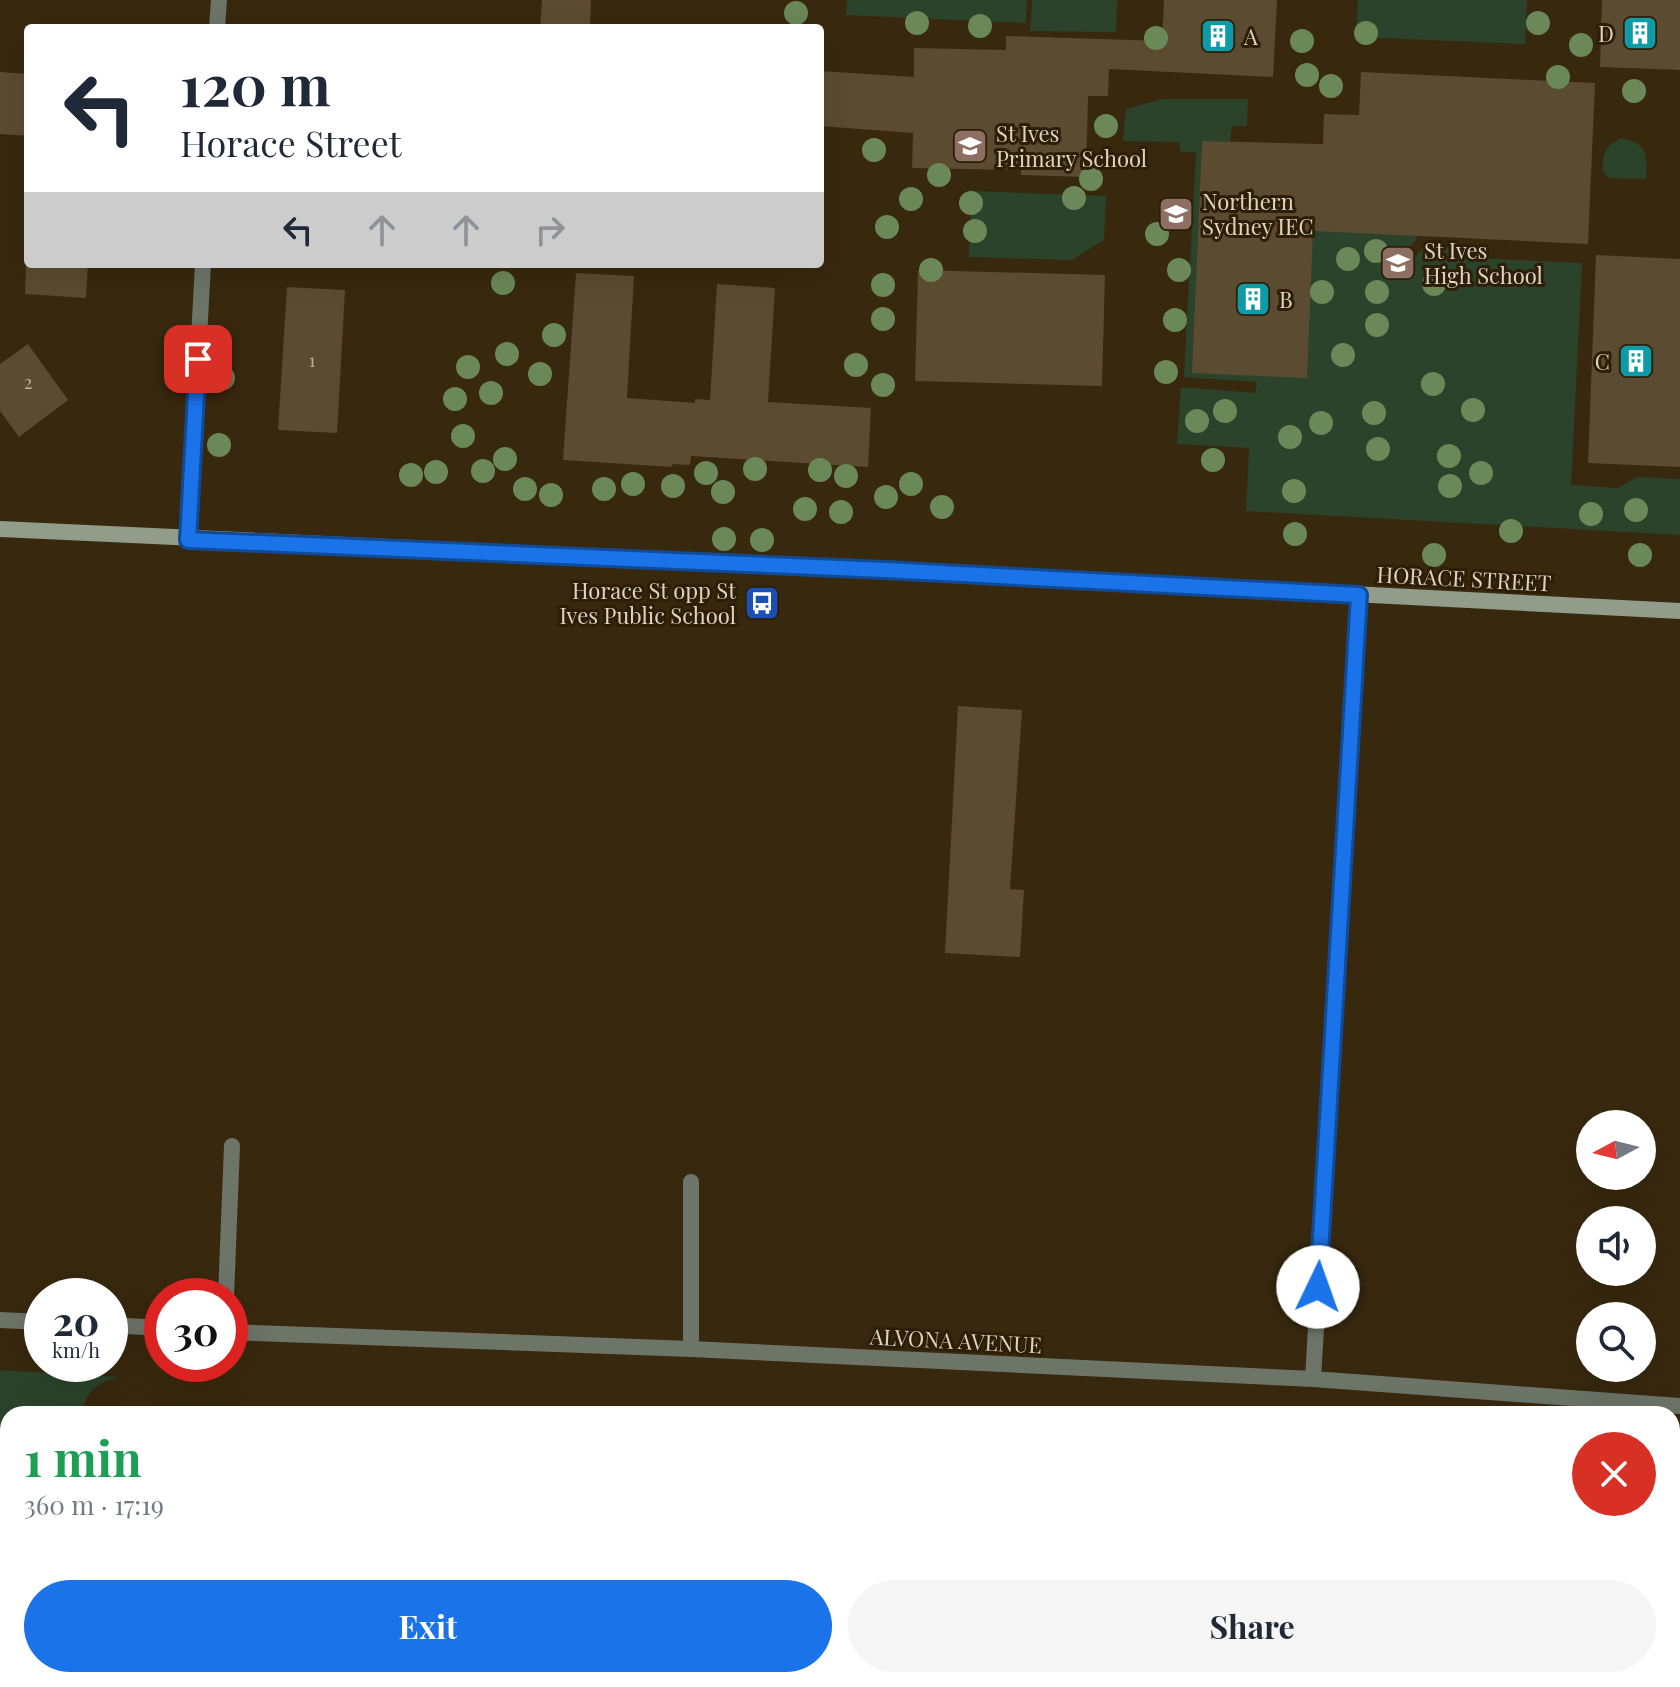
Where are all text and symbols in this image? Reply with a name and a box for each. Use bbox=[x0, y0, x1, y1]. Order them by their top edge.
building icon: D bbox=[1621, 14, 1659, 52]
building icon: A bbox=[1199, 17, 1237, 55]
place label: D bbox=[1598, 18, 1614, 48]
place label: A bbox=[1243, 21, 1258, 51]
text: 120 m bbox=[180, 46, 331, 121]
icon: left bbox=[48, 56, 152, 160]
text: Horace Street bbox=[180, 118, 402, 166]
place label: St Ives Primary School bbox=[996, 118, 1147, 173]
school or university icon: St Ives Primary School bbox=[951, 127, 989, 165]
place label: Northern Sydney IEC bbox=[1202, 186, 1314, 241]
school or university icon: Northern Sydney IEC bbox=[1157, 195, 1195, 233]
icon: left bbox=[276, 208, 320, 252]
icon: ahead bbox=[360, 208, 404, 252]
icon: ahead bbox=[444, 208, 488, 252]
icon: right bbox=[528, 208, 572, 252]
place label: St Ives High School bbox=[1424, 235, 1543, 290]
school or university icon: St Ives High School bbox=[1379, 244, 1417, 282]
building icon: B bbox=[1234, 280, 1272, 318]
place label: B bbox=[1279, 284, 1293, 314]
pin bbox=[164, 325, 232, 393]
icon: arrive bbox=[176, 337, 220, 381]
building icon: C bbox=[1617, 342, 1655, 380]
place label: C bbox=[1595, 346, 1610, 376]
house number: 1 bbox=[309, 348, 316, 372]
house number: 2 bbox=[24, 370, 32, 394]
street label: HORACE STREET bbox=[1376, 558, 1552, 598]
place label: Horace St opp St Ives Public School bbox=[559, 575, 737, 630]
bus stop icon: Horace St opp St Ives Public School bbox=[743, 584, 781, 622]
north arrow bbox=[1576, 1110, 1656, 1190]
map controls bbox=[1576, 1110, 1656, 1382]
button: sound bbox=[1576, 1206, 1656, 1286]
position arrow bbox=[1276, 1245, 1360, 1329]
speed limit sign: 30 bbox=[144, 1278, 248, 1382]
text: 20 bbox=[53, 1293, 99, 1346]
button: search bbox=[1576, 1302, 1656, 1382]
street label: ALVONA AVENUE bbox=[868, 1320, 1043, 1359]
text: km/h bbox=[52, 1336, 100, 1363]
text: 1 min bbox=[24, 1425, 142, 1489]
button: close bbox=[1572, 1432, 1656, 1516]
text: 360 m · 17:19 bbox=[24, 1487, 164, 1522]
button: Exit bbox=[24, 1580, 832, 1672]
button: Share bbox=[848, 1580, 1656, 1672]

